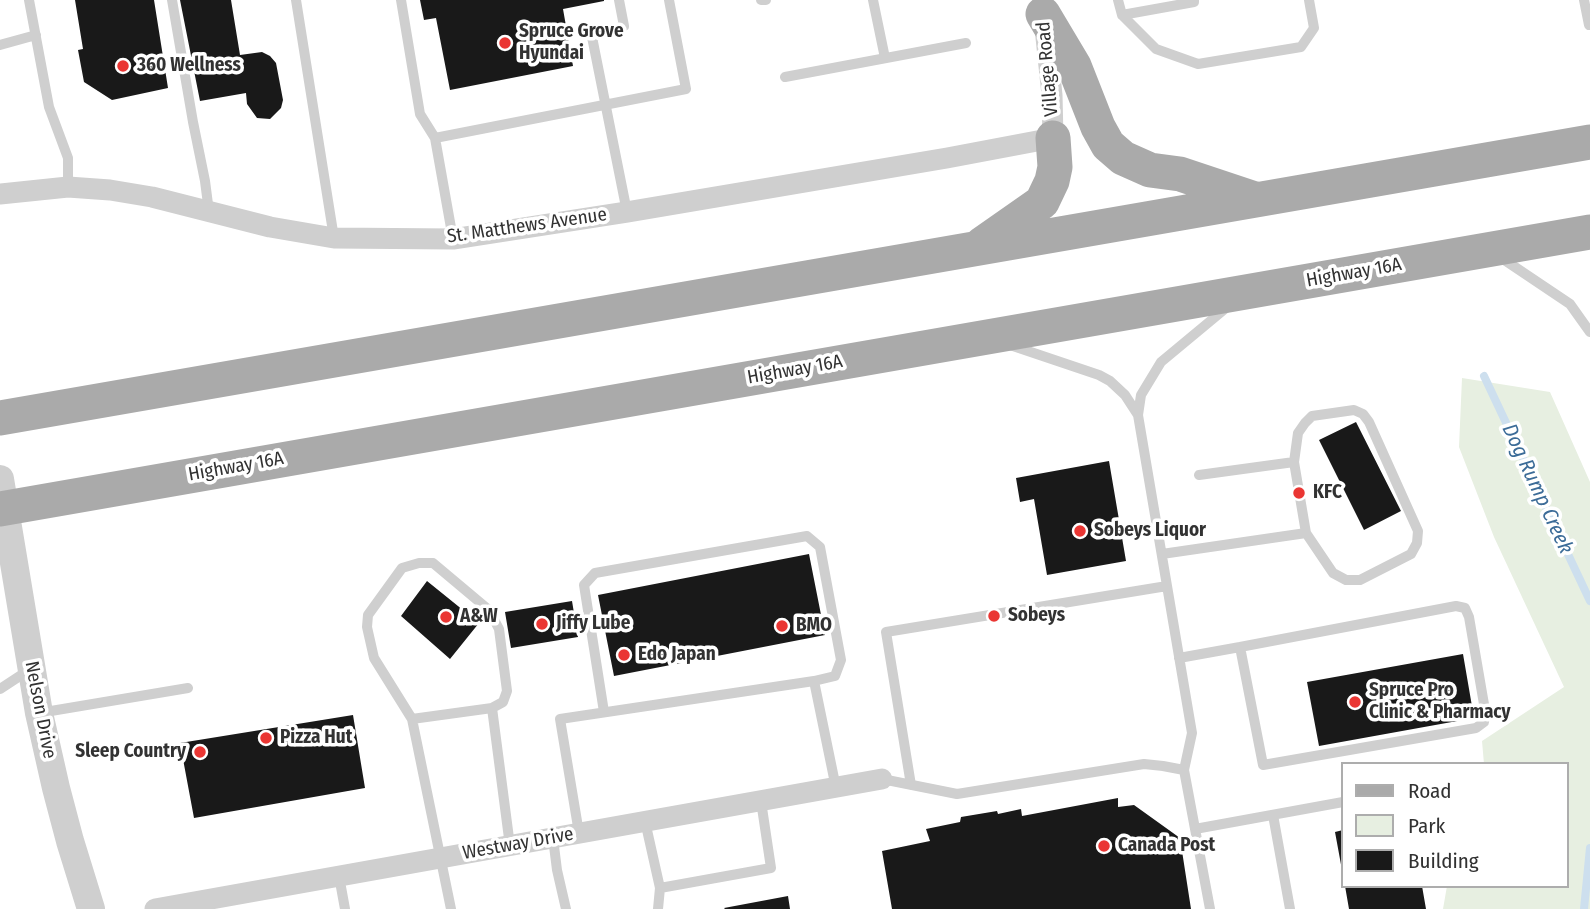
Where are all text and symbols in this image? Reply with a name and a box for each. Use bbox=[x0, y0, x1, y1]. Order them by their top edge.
street label: Village Road bbox=[1032, 20, 1064, 118]
place label: Spruce Grove Hyundai bbox=[519, 21, 624, 65]
marker: Spruce Grove Hyundai bbox=[497, 35, 513, 51]
place label: 360 Wellness bbox=[137, 55, 241, 77]
marker: 360 Wellness bbox=[115, 58, 131, 74]
street label: St. Matthews Avenue bbox=[446, 204, 608, 248]
street label: Highway 16A bbox=[1305, 253, 1403, 293]
street label: Highway 16A bbox=[746, 350, 844, 390]
water label: Dog Rump Creek bbox=[1496, 420, 1578, 558]
street label: Highway 16A bbox=[187, 447, 285, 487]
place label: KFC bbox=[1313, 482, 1342, 504]
marker: KFC bbox=[1291, 485, 1307, 501]
place label: Sobeys Liquor bbox=[1094, 520, 1206, 542]
marker: Sobeys Liquor bbox=[1072, 523, 1088, 539]
place label: Sobeys bbox=[1008, 605, 1065, 627]
place label: A&W bbox=[460, 606, 498, 628]
marker: Sobeys bbox=[986, 608, 1002, 624]
marker: A&W bbox=[438, 609, 454, 625]
place label: Jiffy Lube bbox=[556, 613, 630, 635]
place label: BMO bbox=[796, 615, 832, 637]
marker: Jiffy Lube bbox=[534, 616, 550, 632]
marker: BMO bbox=[774, 618, 790, 634]
place label: Edo Japan bbox=[638, 644, 716, 666]
marker: Edo Japan bbox=[616, 647, 632, 663]
street label: Nelson Drive bbox=[19, 659, 61, 761]
place label: Spruce Pro Clinic & Pharmacy bbox=[1369, 680, 1511, 724]
marker: Spruce Pro Clinic & Pharmacy bbox=[1347, 694, 1363, 710]
place label: Pizza Hut bbox=[280, 727, 352, 749]
marker: Pizza Hut bbox=[258, 730, 274, 746]
place label: Sleep Country bbox=[75, 741, 186, 763]
marker: Sleep Country bbox=[192, 744, 208, 760]
legend bbox=[1342, 762, 1569, 888]
text: Road bbox=[1408, 778, 1452, 804]
text: Park bbox=[1408, 813, 1445, 839]
street label: Westway Drive bbox=[461, 823, 575, 865]
place label: Canada Post bbox=[1118, 835, 1215, 857]
marker: Canada Post bbox=[1096, 838, 1112, 854]
text: Building bbox=[1408, 848, 1479, 874]

